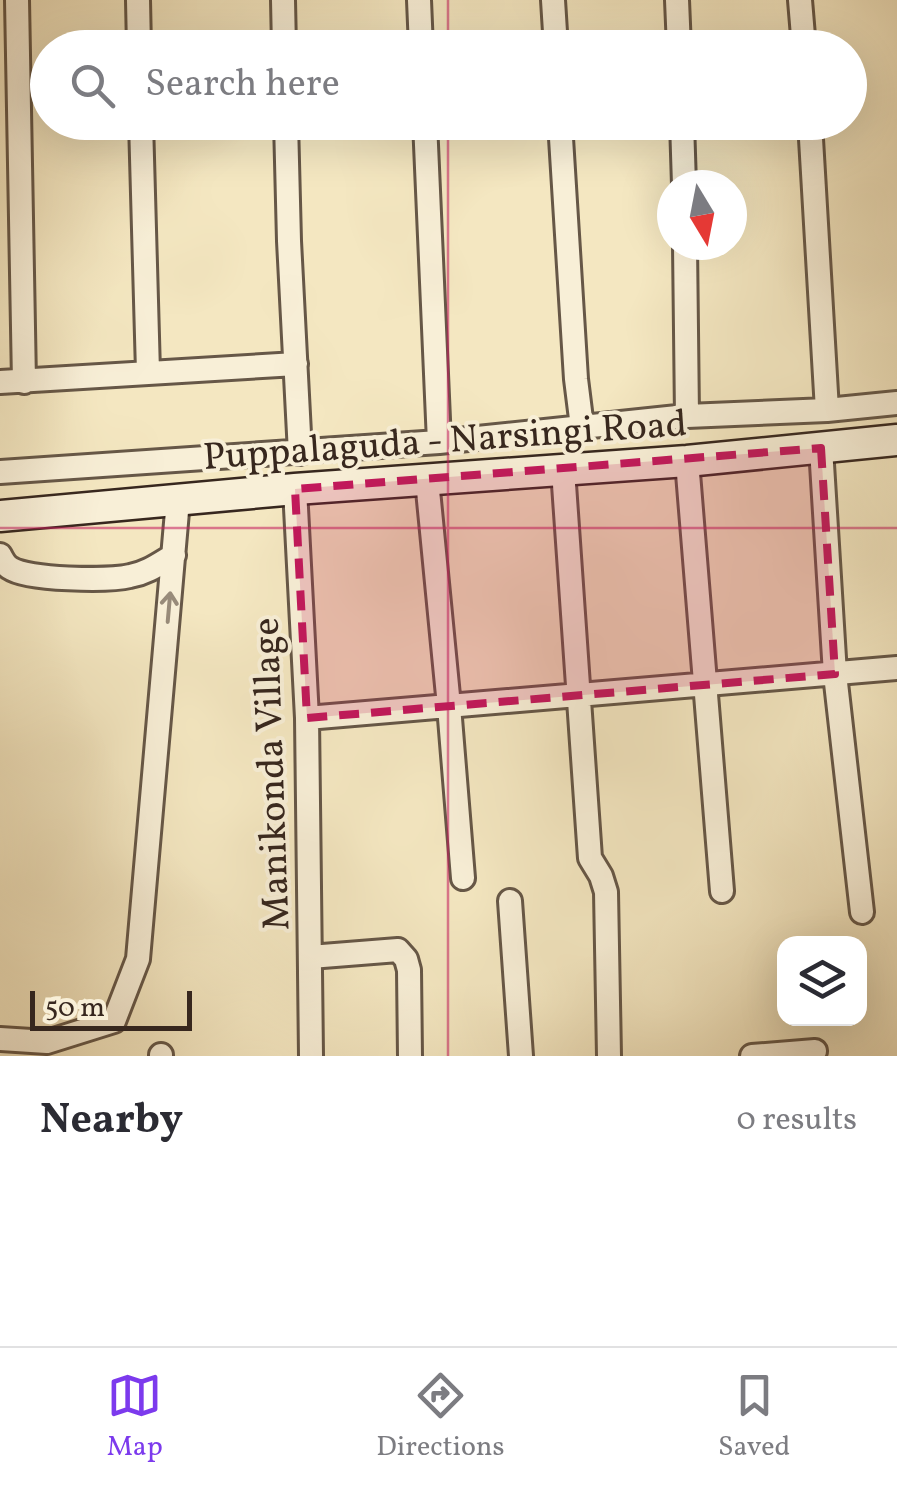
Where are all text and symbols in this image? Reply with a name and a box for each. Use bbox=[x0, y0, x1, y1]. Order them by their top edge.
search box bbox=[30, 30, 867, 140]
icon: search bbox=[65, 58, 120, 113]
text: Search here bbox=[145, 59, 340, 112]
north arrow bbox=[657, 170, 747, 260]
street label: Puppalaguda - Narsingi Road bbox=[202, 399, 689, 486]
one-way arrow bbox=[159, 592, 178, 624]
street label: Manikonda Village bbox=[242, 617, 305, 931]
map controls bbox=[777, 936, 867, 1026]
button: layers bbox=[777, 936, 867, 1026]
scale bar bbox=[30, 986, 192, 1030]
text: 50 m bbox=[45, 989, 105, 1028]
text: Nearby bbox=[40, 1092, 183, 1151]
text: 0 results bbox=[737, 1099, 857, 1143]
tab: Map bbox=[107, 1368, 163, 1467]
tab: Directions bbox=[376, 1368, 505, 1467]
tab: Saved bbox=[718, 1368, 790, 1467]

